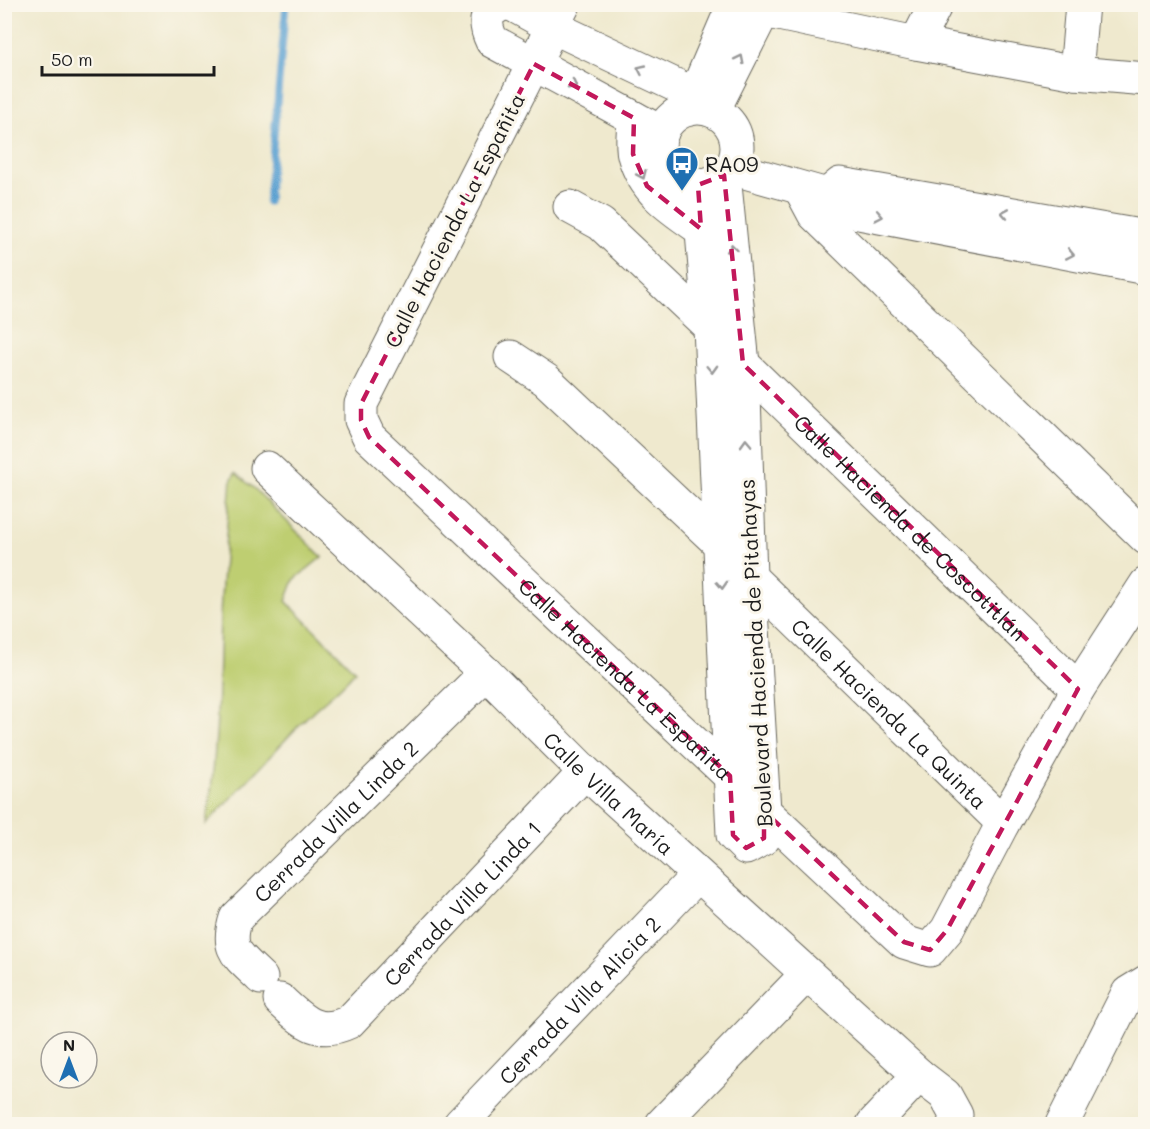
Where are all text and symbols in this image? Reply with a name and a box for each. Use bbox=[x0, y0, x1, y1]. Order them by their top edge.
scale bar bbox=[42, 39, 214, 77]
text: 50 m bbox=[51, 47, 93, 71]
one-way arrow bbox=[732, 54, 744, 65]
one-way arrow bbox=[637, 64, 648, 76]
one-way arrow bbox=[567, 78, 578, 89]
street label: Calle Hacienda La Españita bbox=[378, 88, 530, 352]
bus stop icon: RA09 bbox=[664, 145, 700, 192]
place label: RA09 bbox=[705, 150, 758, 177]
one-way arrow bbox=[635, 168, 647, 179]
one-way arrow bbox=[1000, 207, 1010, 220]
one-way arrow bbox=[873, 209, 883, 222]
one-way arrow bbox=[726, 244, 739, 253]
one-way arrow bbox=[1065, 247, 1075, 260]
one-way arrow bbox=[706, 365, 719, 374]
street label: Calle Hacienda de Coscotitlán bbox=[789, 408, 1033, 646]
one-way arrow bbox=[739, 438, 752, 447]
street label: Boulevard Hacienda de Pitahayas bbox=[732, 478, 778, 828]
street label: Calle Hacienda La Españita bbox=[514, 572, 738, 785]
one-way arrow bbox=[715, 580, 728, 589]
street label: Calle Hacienda La Quinta bbox=[786, 612, 993, 814]
street label: Calle Villa María bbox=[538, 725, 680, 860]
street label: Cerrada Villa Linda 2 bbox=[247, 734, 423, 907]
street label: Cerrada Villa Linda 1 bbox=[377, 814, 546, 991]
street label: Cerrada Villa Alicia 2 bbox=[492, 910, 665, 1089]
north arrow bbox=[39, 1030, 99, 1090]
text: N bbox=[63, 1034, 75, 1055]

